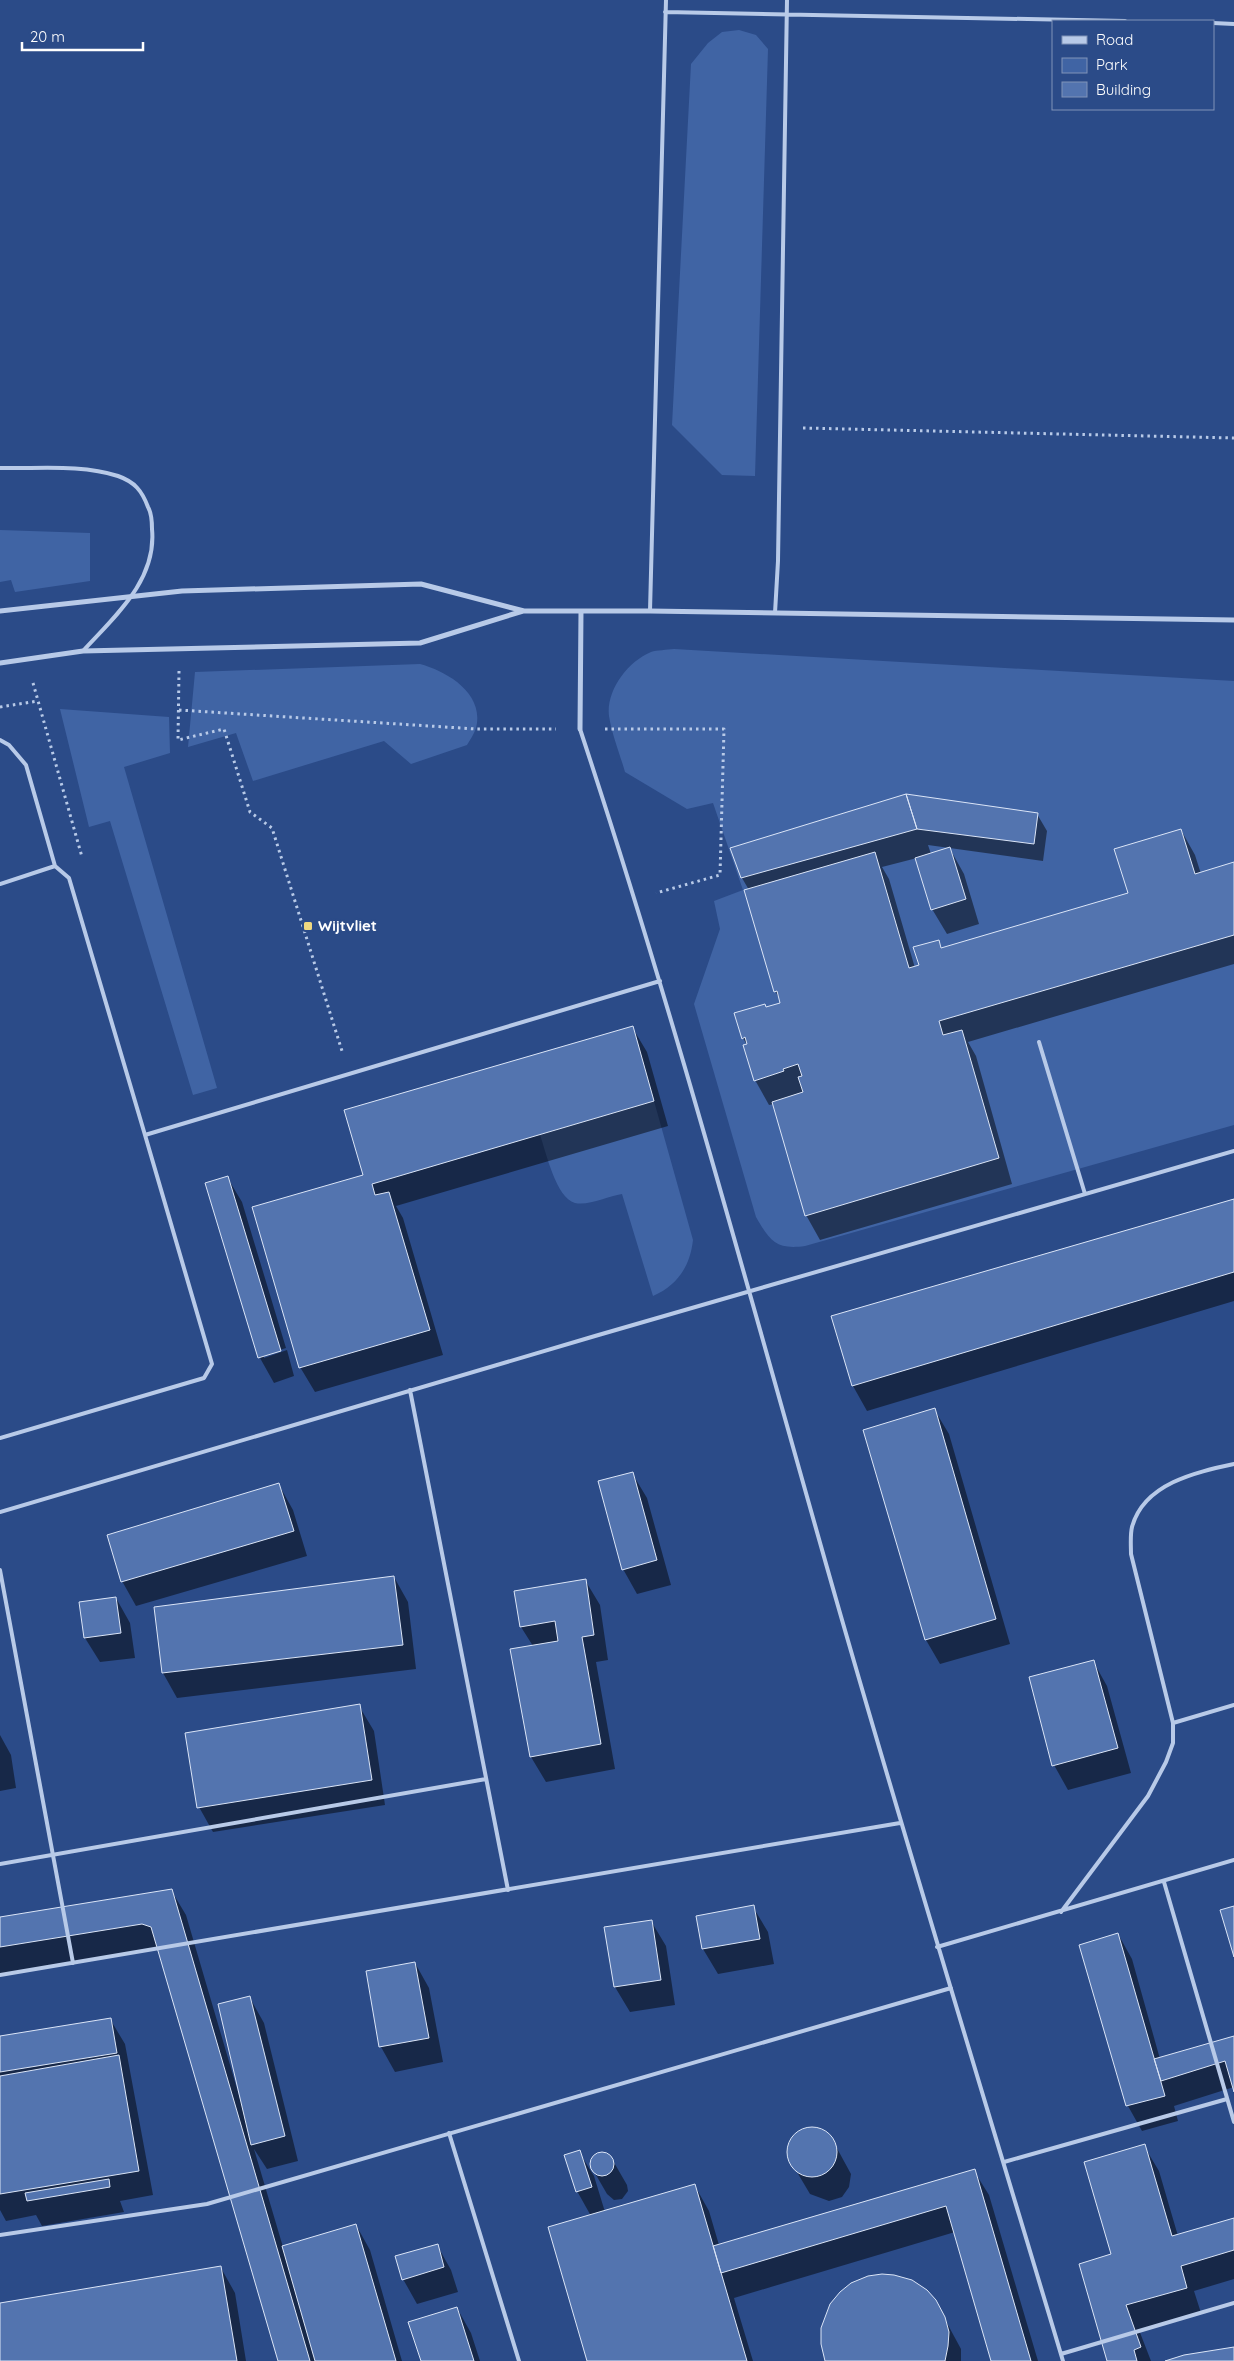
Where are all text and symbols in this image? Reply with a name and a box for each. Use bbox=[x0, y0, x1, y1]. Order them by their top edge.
scale bar bbox=[22, 20, 144, 52]
legend bbox=[1052, 20, 1214, 110]
text: 20 m bbox=[30, 27, 65, 46]
text: Road bbox=[1096, 30, 1133, 49]
text: Park bbox=[1096, 55, 1128, 74]
text: Building bbox=[1096, 80, 1151, 99]
place label: Wijtvliet bbox=[318, 916, 377, 935]
marker: Wijtvliet bbox=[302, 920, 314, 932]

